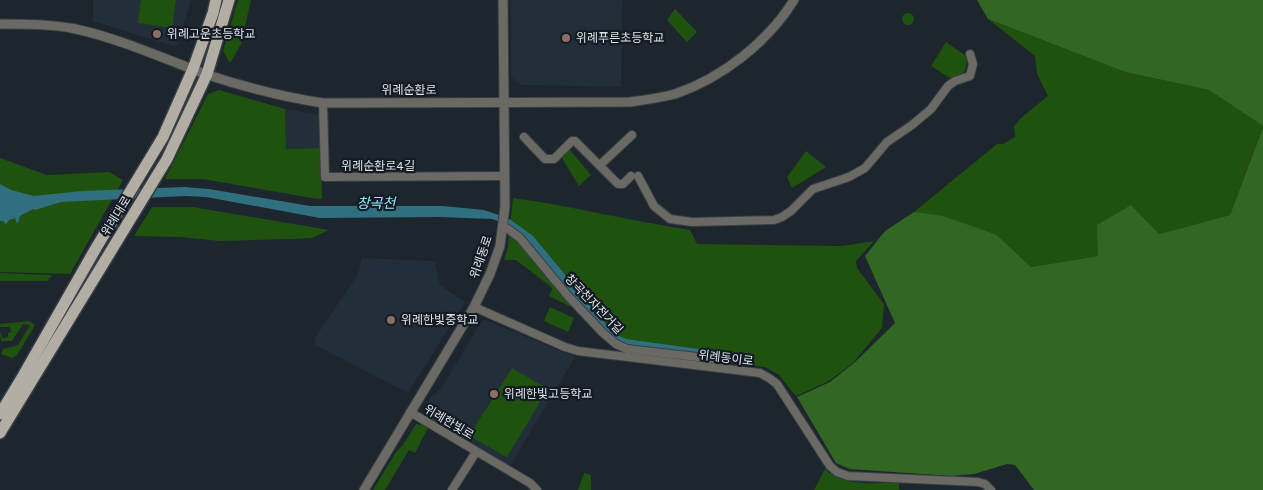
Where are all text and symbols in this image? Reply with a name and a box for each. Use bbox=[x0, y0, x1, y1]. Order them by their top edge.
place label: 위례고운초등학교 bbox=[167, 27, 255, 41]
marker: 위례고운초등학교 bbox=[151, 28, 163, 40]
place label: 위례푸른초등학교 bbox=[576, 31, 664, 45]
marker: 위례푸른초등학교 bbox=[560, 32, 572, 44]
street label: 위례순환로 bbox=[381, 83, 437, 97]
street label: 위례순환로4길 bbox=[341, 159, 415, 173]
street label: 위례대로 bbox=[98, 194, 134, 238]
water label: 창곡천 bbox=[357, 195, 396, 212]
street label: 위례동로 bbox=[467, 234, 495, 280]
street label: 창곡천자전거길 bbox=[562, 271, 626, 337]
place label: 위례한빛중학교 bbox=[401, 313, 478, 327]
marker: 위례한빛중학교 bbox=[385, 314, 397, 326]
street label: 위례동이로 bbox=[698, 348, 754, 368]
place label: 위례한빛고등학교 bbox=[504, 387, 592, 401]
marker: 위례한빛고등학교 bbox=[488, 388, 500, 400]
street label: 위례한빛로 bbox=[422, 402, 476, 442]

